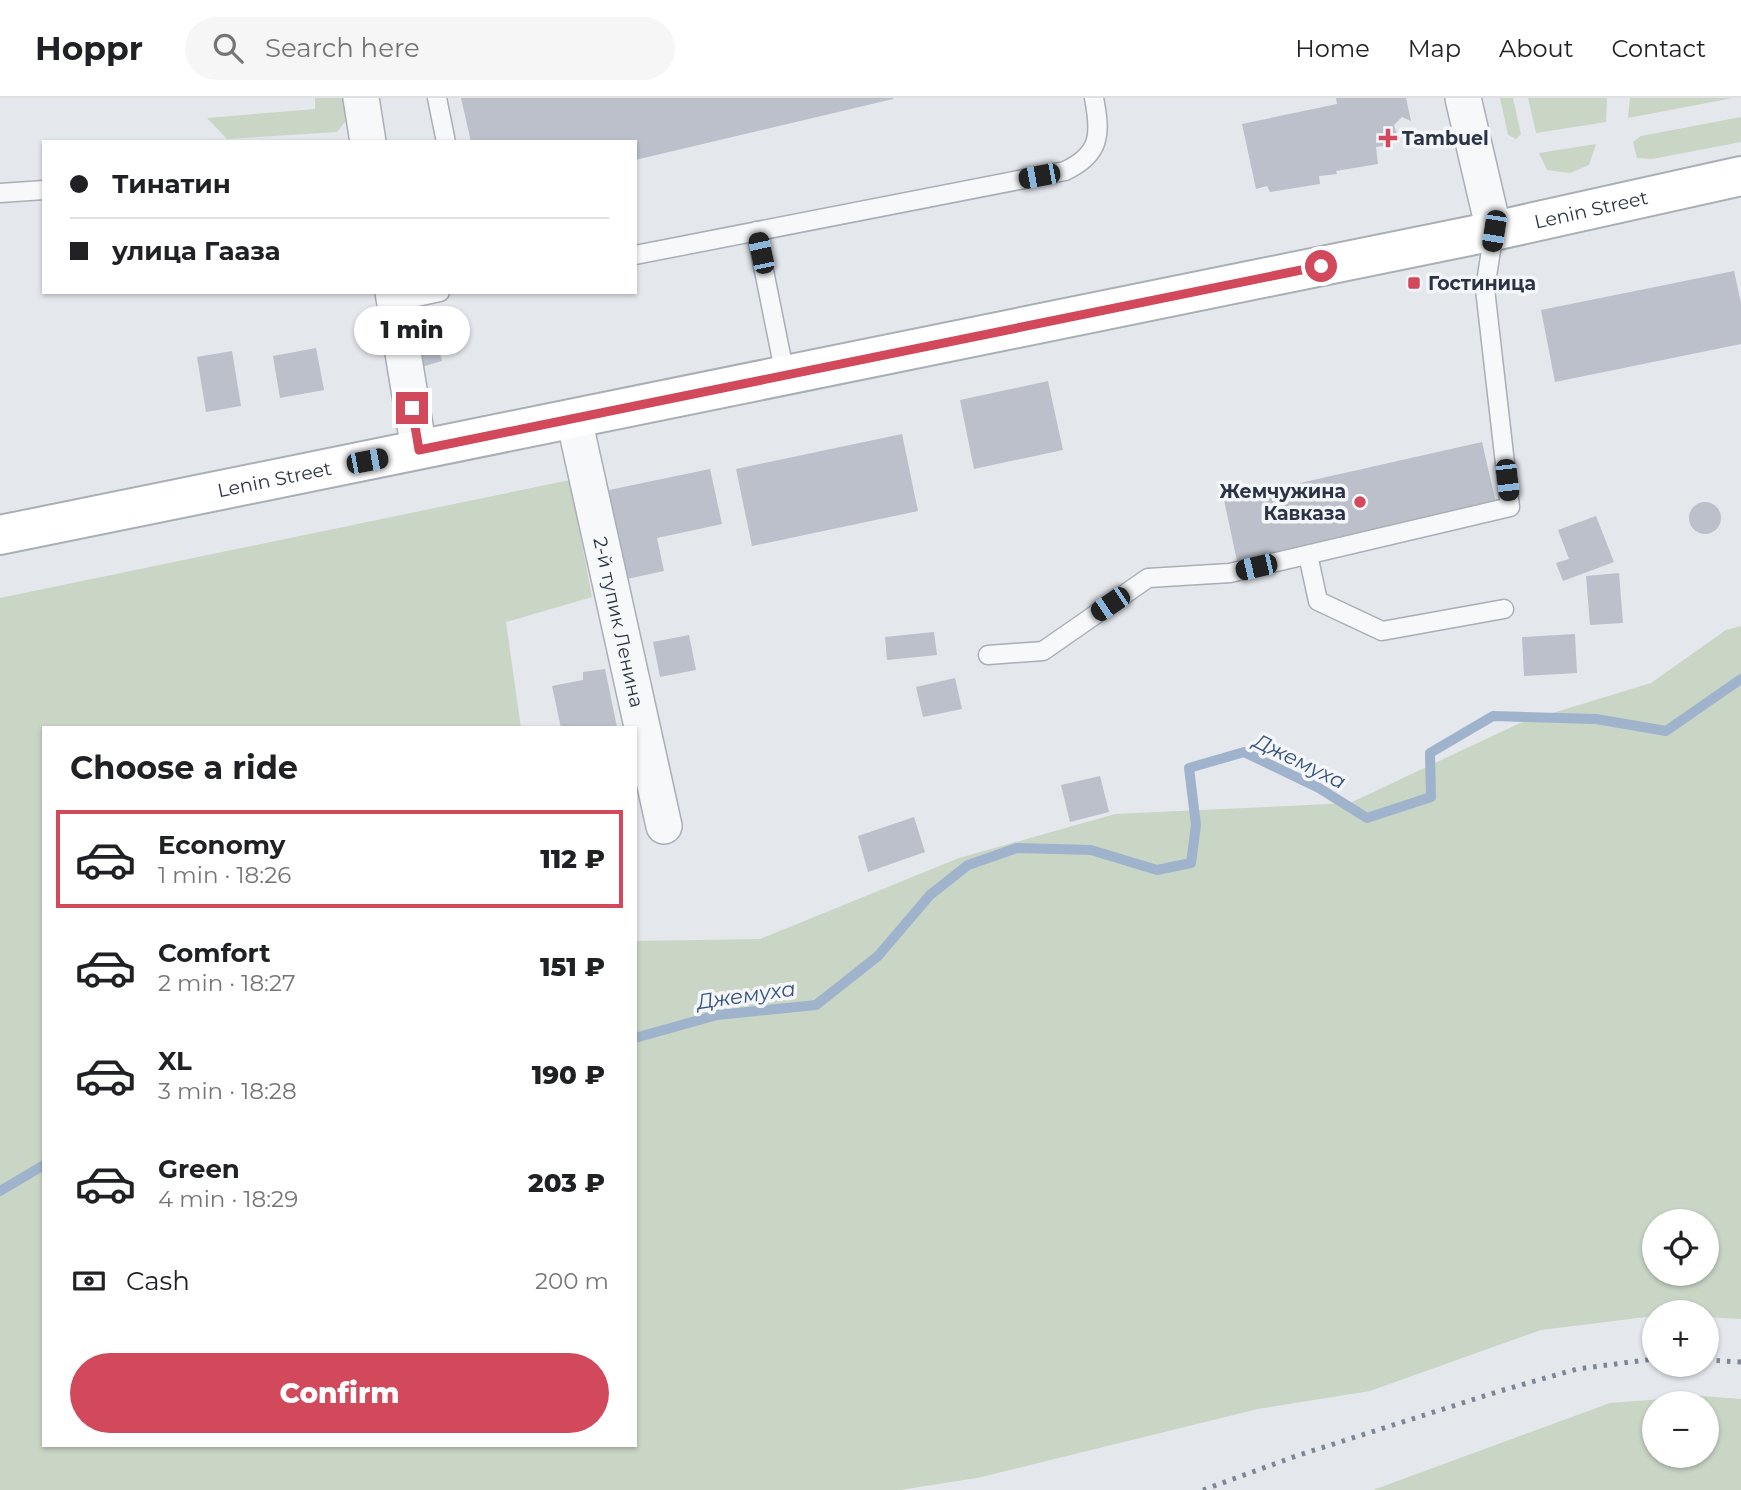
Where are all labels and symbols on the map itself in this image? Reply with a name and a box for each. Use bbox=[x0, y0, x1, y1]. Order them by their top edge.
place label: Tambuel bbox=[1402, 127, 1489, 150]
marker: Tambuel bbox=[1380, 130, 1396, 146]
car bbox=[1017, 162, 1062, 190]
street label: Lenin Street bbox=[1532, 186, 1650, 233]
car bbox=[1481, 209, 1508, 253]
car bbox=[747, 230, 776, 276]
route start bbox=[1305, 250, 1337, 282]
place label: Гостиница bbox=[1428, 272, 1536, 295]
marker: Гостиница bbox=[1406, 275, 1422, 291]
callout: 1 min bbox=[354, 306, 470, 356]
route end bbox=[396, 392, 428, 424]
car bbox=[345, 447, 390, 475]
street label: Lenin Street bbox=[215, 456, 334, 502]
car bbox=[1495, 458, 1520, 502]
place label: Жемчужина Кавказа bbox=[1220, 480, 1346, 525]
marker: Жемчужина Кавказа bbox=[1352, 494, 1368, 510]
street label: 2-й тупик Ленина bbox=[589, 535, 649, 710]
car bbox=[1234, 552, 1279, 582]
car bbox=[1087, 584, 1134, 624]
water label: Джемуха bbox=[1248, 727, 1350, 794]
water label: Джемуха bbox=[693, 976, 797, 1015]

